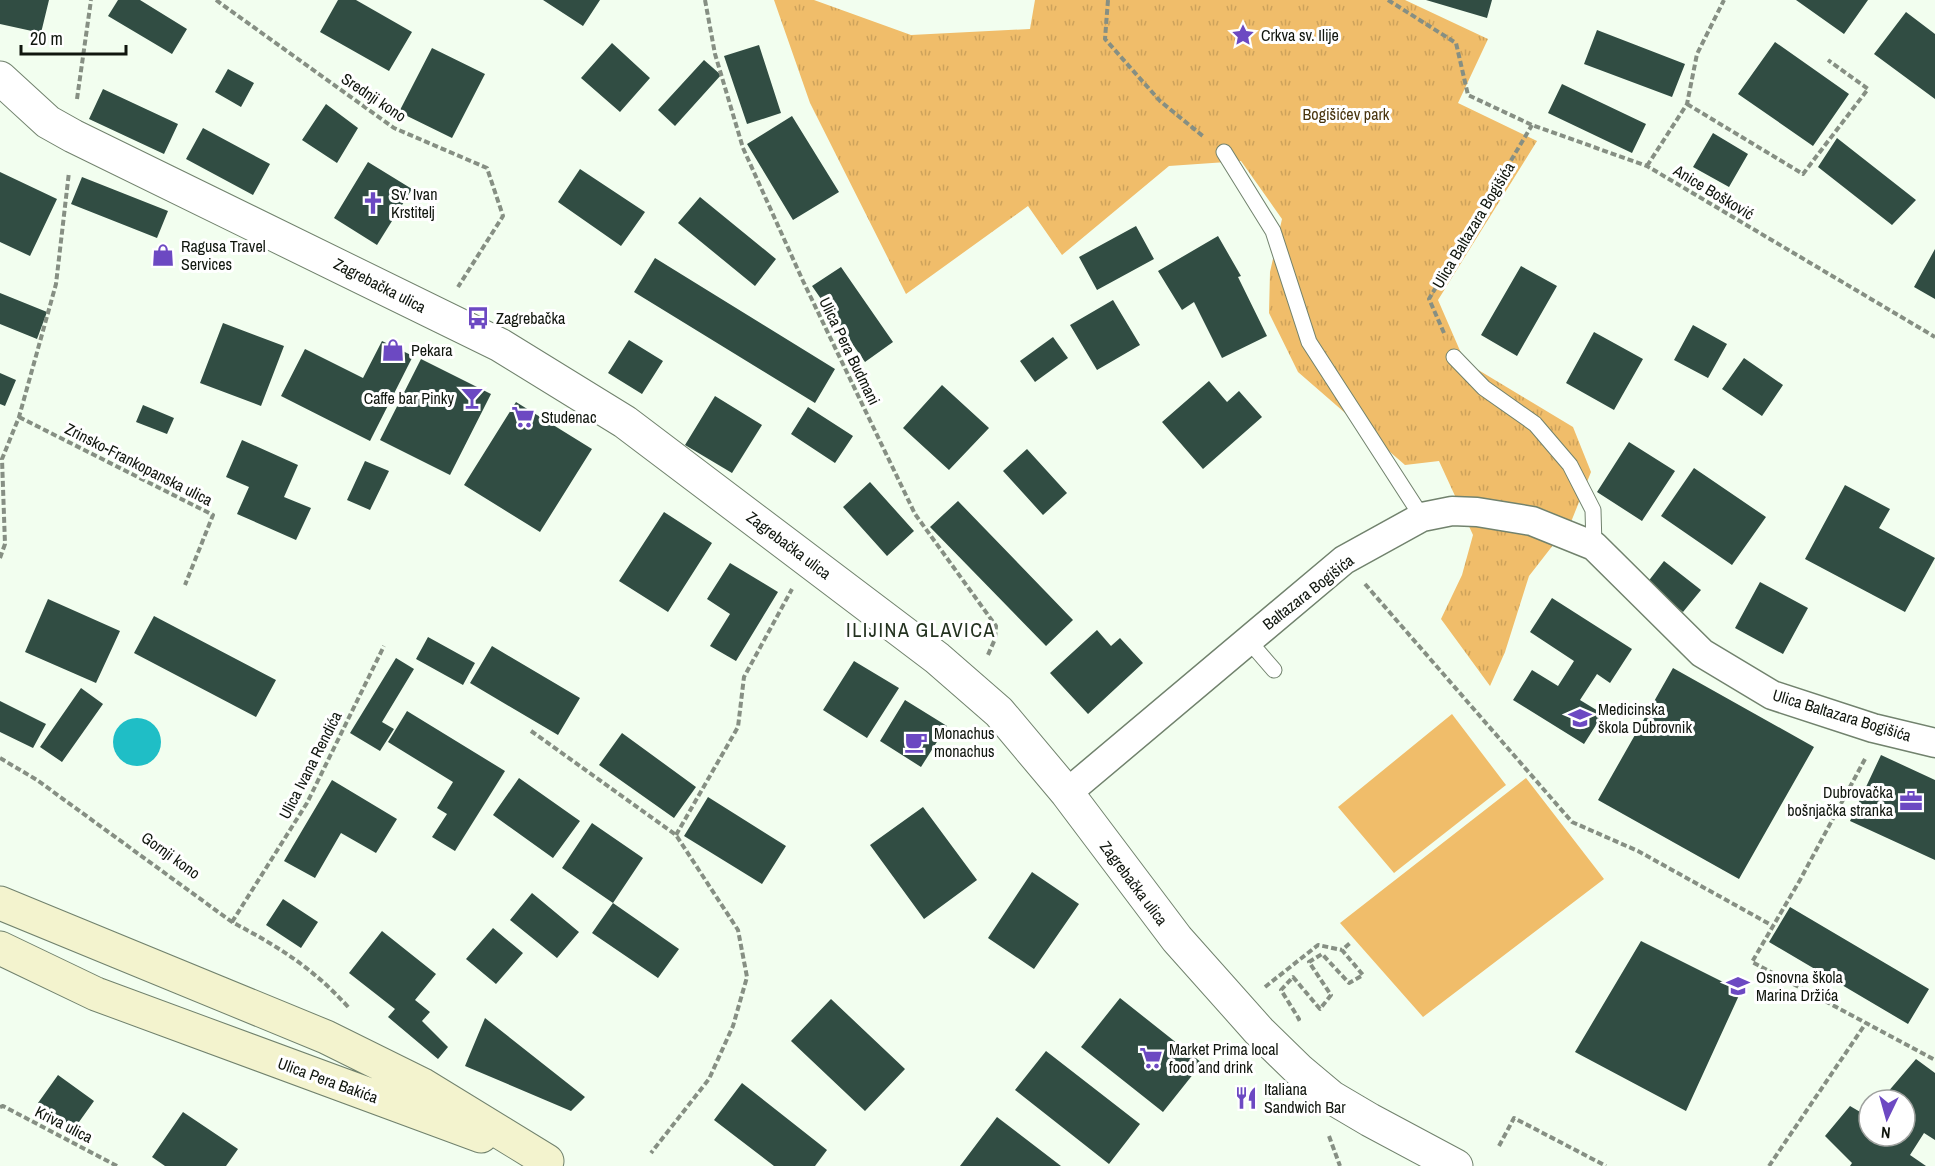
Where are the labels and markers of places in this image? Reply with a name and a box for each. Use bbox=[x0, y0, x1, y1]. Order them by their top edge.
place icon: Crkva sv. Ilije bbox=[1230, 22, 1256, 48]
place label: Crkva sv. Ilije bbox=[1261, 24, 1339, 46]
place label: Sv. Ivan Krstitelj bbox=[391, 183, 437, 223]
church icon: Sv. Ivan Krstitelj bbox=[360, 190, 386, 216]
place label: Ragusa Travel Services bbox=[181, 235, 266, 275]
shop icon: Ragusa Travel Services bbox=[150, 242, 176, 268]
bus stop icon: Zagrebačka bbox=[465, 305, 491, 331]
place label: Zagrebačka bbox=[496, 307, 566, 329]
shop icon: Pekara bbox=[380, 337, 406, 363]
place label: Pekara bbox=[411, 339, 453, 361]
bar icon: Caffe bar Pinky bbox=[459, 385, 485, 411]
place label: Caffe bar Pinky bbox=[364, 387, 454, 409]
supermarket icon: Studenac bbox=[510, 404, 536, 430]
place label: Studenac bbox=[541, 406, 597, 428]
place label: Medicinska škola Dubrovnik bbox=[1598, 698, 1693, 738]
school or university icon: Medicinska škola Dubrovnik bbox=[1567, 705, 1593, 731]
place label: Monachus monachus bbox=[934, 722, 995, 762]
cafe icon: Monachus monachus bbox=[903, 729, 929, 755]
place label: Dubrovačka bošnjačka stranka bbox=[1787, 781, 1894, 821]
office icon: Dubrovačka bošnjačka stranka bbox=[1898, 788, 1924, 814]
place label: Osnovna škola Marina Držića bbox=[1756, 966, 1843, 1006]
school or university icon: Osnovna škola Marina Držića bbox=[1725, 973, 1751, 999]
place label: Market Prima local food and drink bbox=[1169, 1038, 1278, 1078]
supermarket icon: Market Prima local food and drink bbox=[1138, 1045, 1164, 1071]
place label: Italiana Sandwich Bar bbox=[1264, 1078, 1346, 1118]
restaurant icon: Italiana Sandwich Bar bbox=[1233, 1085, 1259, 1111]

